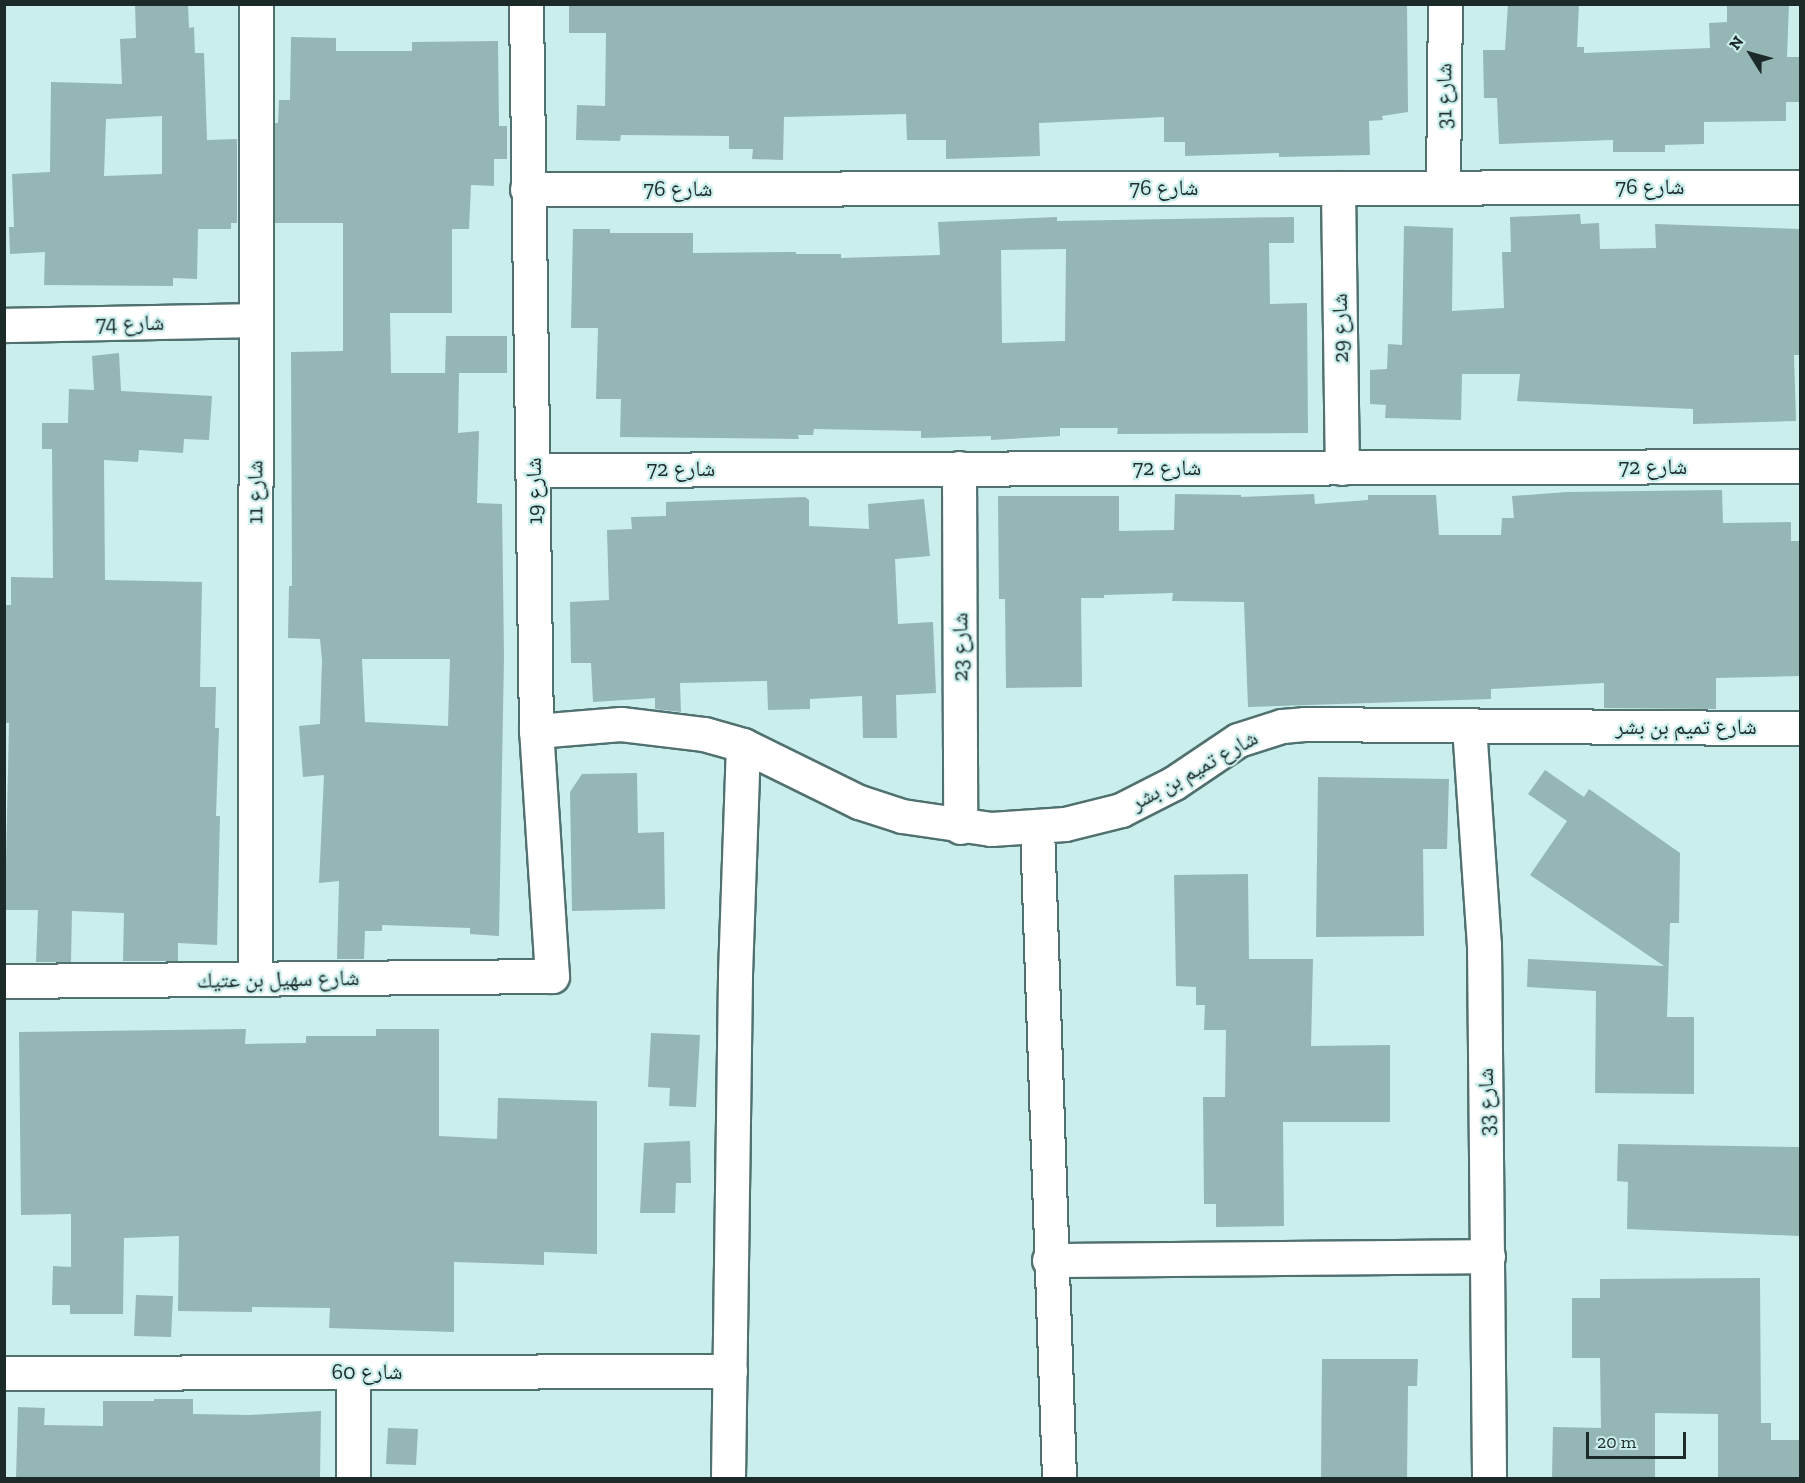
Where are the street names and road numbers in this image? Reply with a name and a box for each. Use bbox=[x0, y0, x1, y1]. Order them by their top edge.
street label: شارع 31 bbox=[1431, 63, 1457, 129]
street label: شارع 76 bbox=[1616, 174, 1684, 200]
street label: شارع 76 bbox=[1130, 175, 1198, 201]
street label: شارع 76 bbox=[644, 176, 712, 202]
street label: شارع 29 bbox=[1326, 293, 1354, 363]
street label: شارع 74 bbox=[96, 309, 164, 337]
street label: شارع 72 bbox=[1619, 454, 1687, 480]
street label: شارع 72 bbox=[1133, 455, 1201, 481]
street label: شارع 72 bbox=[647, 456, 715, 482]
street label: شارع 19 bbox=[520, 457, 548, 525]
street label: شارع 11 bbox=[242, 460, 268, 524]
street label: شارع 23 bbox=[947, 613, 973, 681]
street label: شارع تميم بن بشر bbox=[1615, 714, 1757, 740]
street label: شارع تميم بن بشر bbox=[1126, 724, 1262, 816]
street label: شارع سهيل بن عتيك bbox=[196, 964, 360, 994]
street label: شارع 33 bbox=[1472, 1068, 1500, 1136]
street label: شارع 60 bbox=[331, 1359, 403, 1385]

